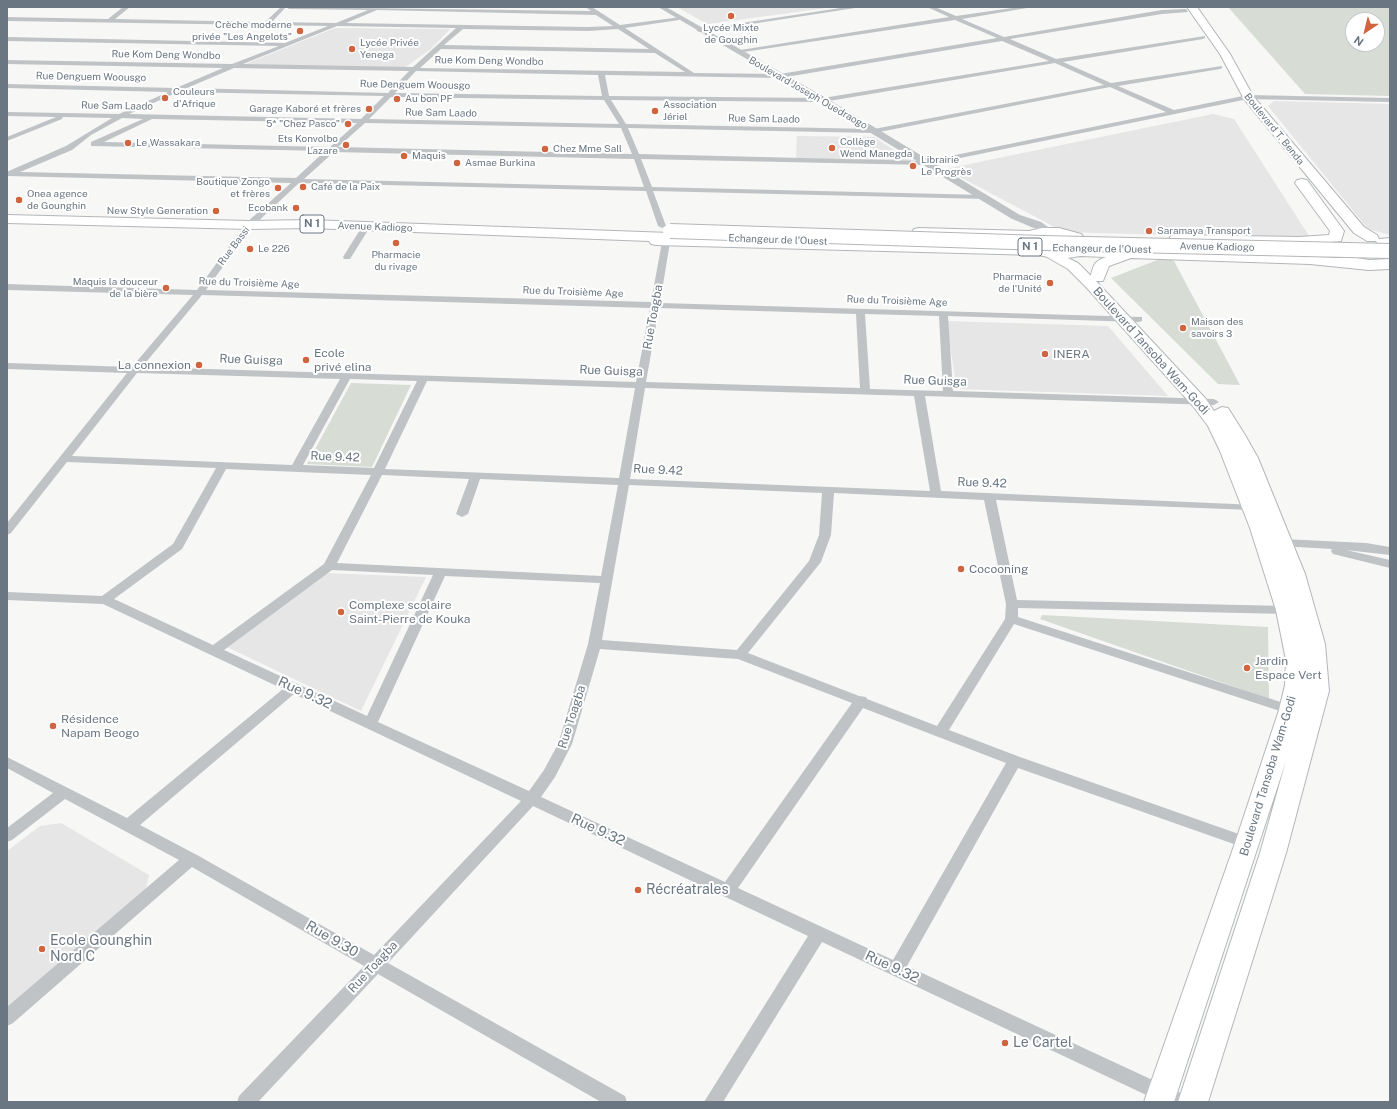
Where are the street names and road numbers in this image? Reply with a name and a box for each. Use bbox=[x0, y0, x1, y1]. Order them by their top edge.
street label: Rue Kom Deng Wondbo bbox=[111, 48, 221, 62]
street label: Rue Kom Deng Wondbo bbox=[434, 54, 544, 68]
street label: Boulevard Joseph Ouedraogo bbox=[747, 54, 869, 132]
street label: Rue Denguem Woousgo bbox=[36, 70, 146, 84]
street label: Rue Denguem Woousgo bbox=[360, 78, 470, 92]
street label: Boulevard T. Benda bbox=[1241, 91, 1307, 167]
street label: Rue Sam Laado bbox=[81, 99, 153, 113]
street label: Rue Sam Laado bbox=[405, 106, 477, 120]
street label: Rue Sam Laado bbox=[728, 112, 800, 126]
road number: N 1 bbox=[300, 215, 324, 233]
street label: Avenue Kadiogo bbox=[337, 220, 413, 234]
street label: Rue Bassi bbox=[216, 224, 252, 268]
street label: Echangeur de l'Ouest bbox=[728, 232, 828, 248]
road number: N 1 bbox=[1018, 238, 1042, 256]
street label: Avenue Kadiogo bbox=[1179, 240, 1255, 254]
street label: Echangeur de l'Ouest bbox=[1052, 242, 1152, 256]
street label: Rue du Troisième Age bbox=[198, 275, 300, 291]
street label: Rue Toagba bbox=[640, 283, 666, 351]
street label: Rue du Troisième Age bbox=[522, 284, 624, 300]
street label: Boulevard Tansoba Wam-Godi bbox=[1090, 284, 1212, 418]
street label: Rue du Troisième Age bbox=[846, 293, 948, 309]
street label: Rue Guisga bbox=[219, 352, 283, 368]
street label: Rue Guisga bbox=[579, 363, 643, 379]
street label: Rue Guisga bbox=[903, 373, 967, 389]
street label: Rue 9.42 bbox=[310, 449, 360, 465]
street label: Rue 9.42 bbox=[633, 462, 683, 478]
street label: Rue 9.42 bbox=[957, 475, 1007, 491]
street label: Rue 9.32 bbox=[275, 673, 335, 713]
street label: Rue Toagba bbox=[555, 684, 589, 750]
street label: Boulevard Tansoba Wam-Godi bbox=[1237, 694, 1299, 858]
street label: Rue 9.32 bbox=[568, 810, 628, 850]
street label: Rue 9.30 bbox=[303, 917, 361, 961]
street label: Rue Toagba bbox=[345, 938, 401, 996]
street label: Rue 9.32 bbox=[862, 947, 922, 987]

